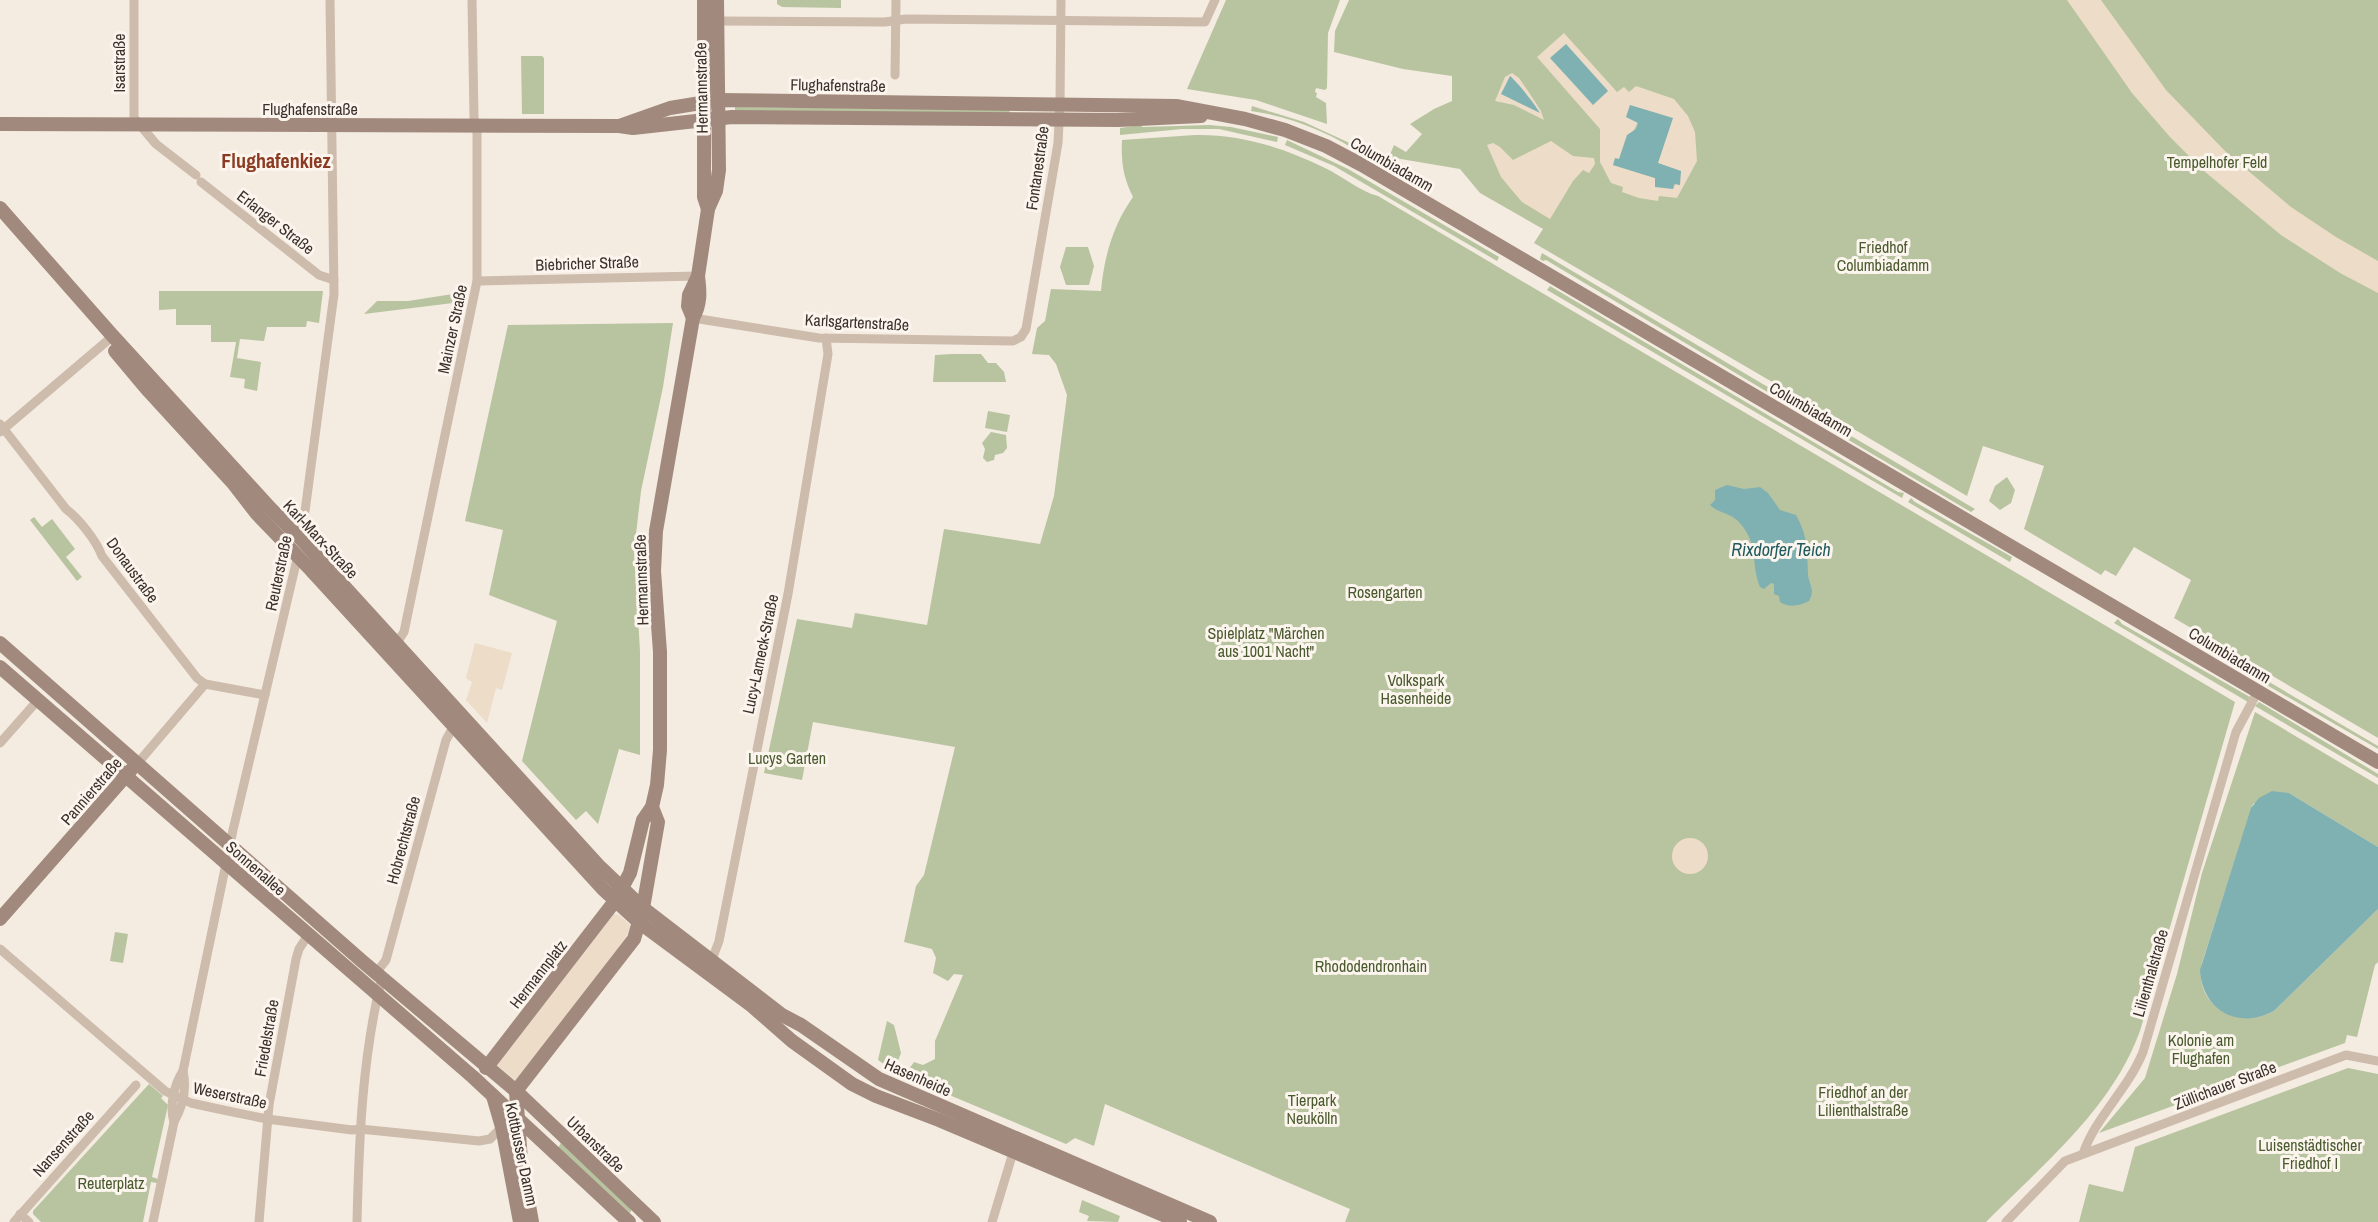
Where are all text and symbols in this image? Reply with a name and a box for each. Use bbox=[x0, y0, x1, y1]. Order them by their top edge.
street label: Isarstraße bbox=[108, 33, 130, 93]
street label: Hermannstraße bbox=[689, 42, 713, 134]
street label: Flughafenstraße bbox=[790, 73, 886, 97]
street label: Flughafenstraße bbox=[262, 98, 358, 120]
street label: Fontanestraße bbox=[1020, 125, 1054, 211]
street label: Columbiadamm bbox=[1346, 131, 1438, 197]
district label: Flughafenkiez bbox=[221, 147, 331, 174]
park label: Tempelhofer Feld bbox=[2167, 151, 2267, 173]
street label: Erlanger Straße bbox=[233, 185, 319, 259]
park label: Friedhof Columbiadamm bbox=[1837, 236, 1929, 276]
street label: Biebricher Straße bbox=[535, 250, 639, 276]
street label: Mainzer Straße bbox=[432, 282, 472, 376]
street label: Karlsgartenstraße bbox=[804, 308, 910, 336]
street label: Columbiadamm bbox=[1765, 376, 1857, 442]
street label: Karl-Marx-Straße bbox=[279, 495, 363, 583]
street label: Donaustraße bbox=[102, 533, 164, 607]
street label: Reuterstraße bbox=[259, 533, 297, 613]
street label: Hermannstraße bbox=[628, 534, 654, 626]
water label: Rixdorfer Teich bbox=[1731, 537, 1831, 562]
park label: Rosengarten bbox=[1347, 581, 1423, 603]
street label: Lucy-Lameck-Straße bbox=[737, 592, 783, 716]
park label: Spielplatz "Märchen aus 1001 Nacht" bbox=[1208, 622, 1324, 662]
street label: Columbiadamm bbox=[2185, 622, 2275, 688]
park label: Volkspark Hasenheide bbox=[1381, 669, 1451, 709]
park label: Lucys Garten bbox=[748, 747, 826, 769]
street label: Pannierstraße bbox=[55, 752, 127, 830]
street label: Hobrechtstraße bbox=[381, 793, 425, 887]
street label: Sonnenallee bbox=[221, 836, 291, 900]
street label: Lilienthalstraße bbox=[2127, 927, 2173, 1019]
street label: Hermannplatz bbox=[504, 935, 572, 1013]
park label: Rhododendronhain bbox=[1315, 955, 1427, 977]
street label: Friedelstraße bbox=[248, 998, 284, 1078]
park label: Kolonie am Flughafen bbox=[2168, 1029, 2234, 1069]
street label: Hasenheide bbox=[881, 1053, 955, 1101]
street label: Züllichauer Straße bbox=[2171, 1055, 2279, 1115]
street label: Weserstraße bbox=[191, 1076, 269, 1114]
park label: Friedhof an der Lilienthalstraße bbox=[1818, 1081, 1908, 1121]
park label: Tierpark Neukölln bbox=[1286, 1089, 1338, 1129]
street label: Kottbusser Damm bbox=[500, 1100, 544, 1208]
street label: Nansenstraße bbox=[27, 1105, 99, 1181]
street label: Urbanstraße bbox=[562, 1111, 630, 1177]
park label: Luisenstädtischer Friedhof I bbox=[2258, 1134, 2362, 1174]
park label: Reuterplatz bbox=[77, 1172, 145, 1194]

